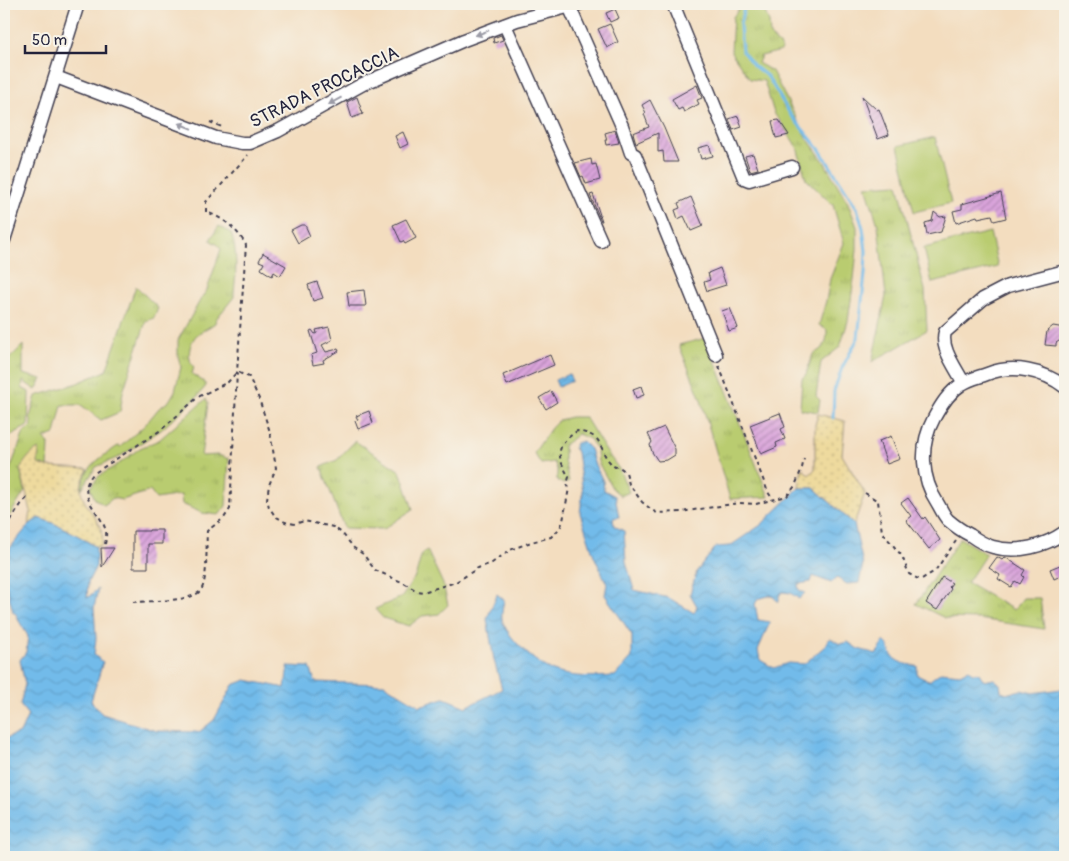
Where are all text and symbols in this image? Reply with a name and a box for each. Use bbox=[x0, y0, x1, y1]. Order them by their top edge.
scale bar bbox=[25, 22, 106, 54]
one-way arrow bbox=[474, 29, 489, 37]
text: 50 m bbox=[32, 31, 67, 50]
street label: STRADA PROCACCIA bbox=[246, 41, 403, 134]
one-way arrow bbox=[327, 97, 342, 105]
one-way arrow bbox=[177, 122, 192, 130]

